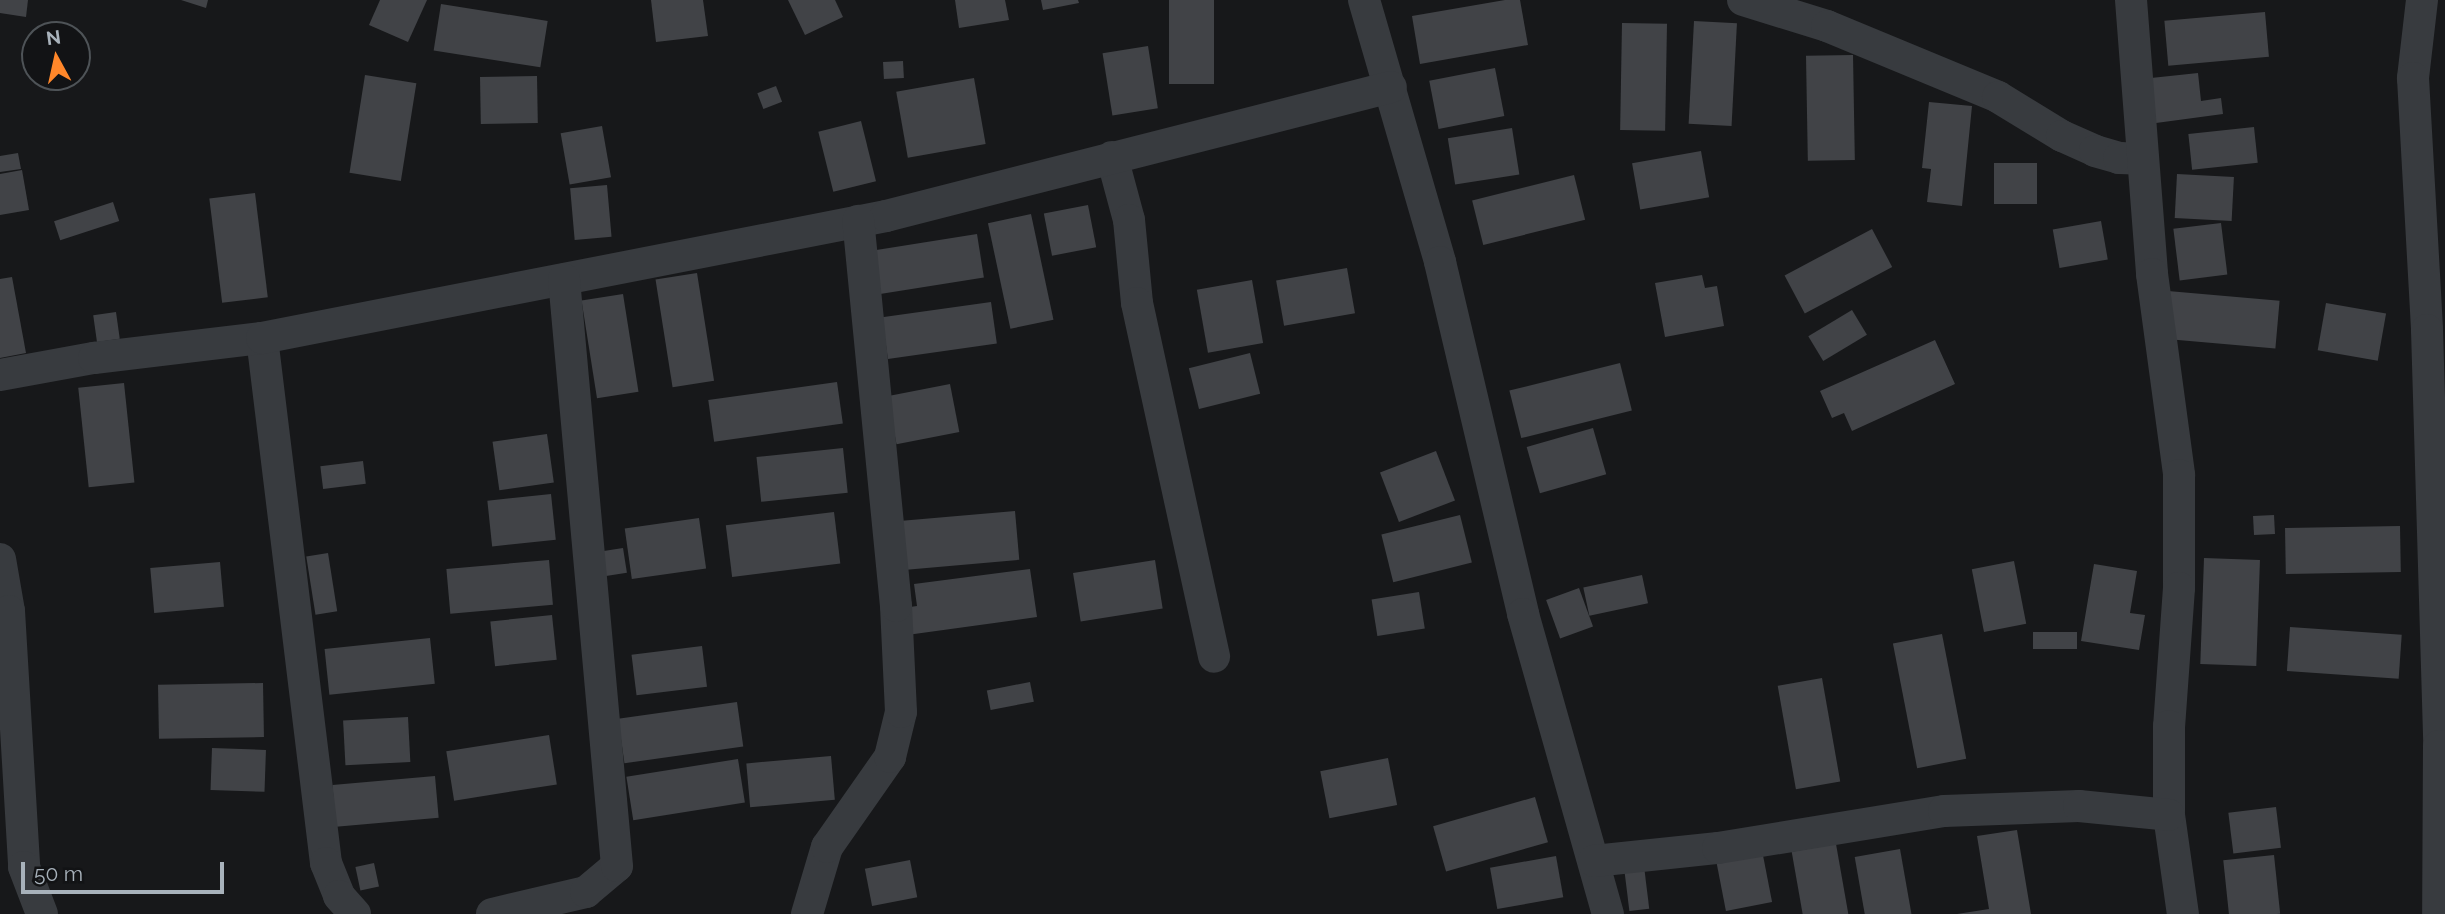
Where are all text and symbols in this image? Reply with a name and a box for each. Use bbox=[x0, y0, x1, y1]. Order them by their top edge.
north arrow bbox=[21, 21, 91, 91]
text: N bbox=[45, 25, 62, 49]
scale bar bbox=[24, 848, 228, 892]
text: 50 m bbox=[34, 861, 83, 886]

